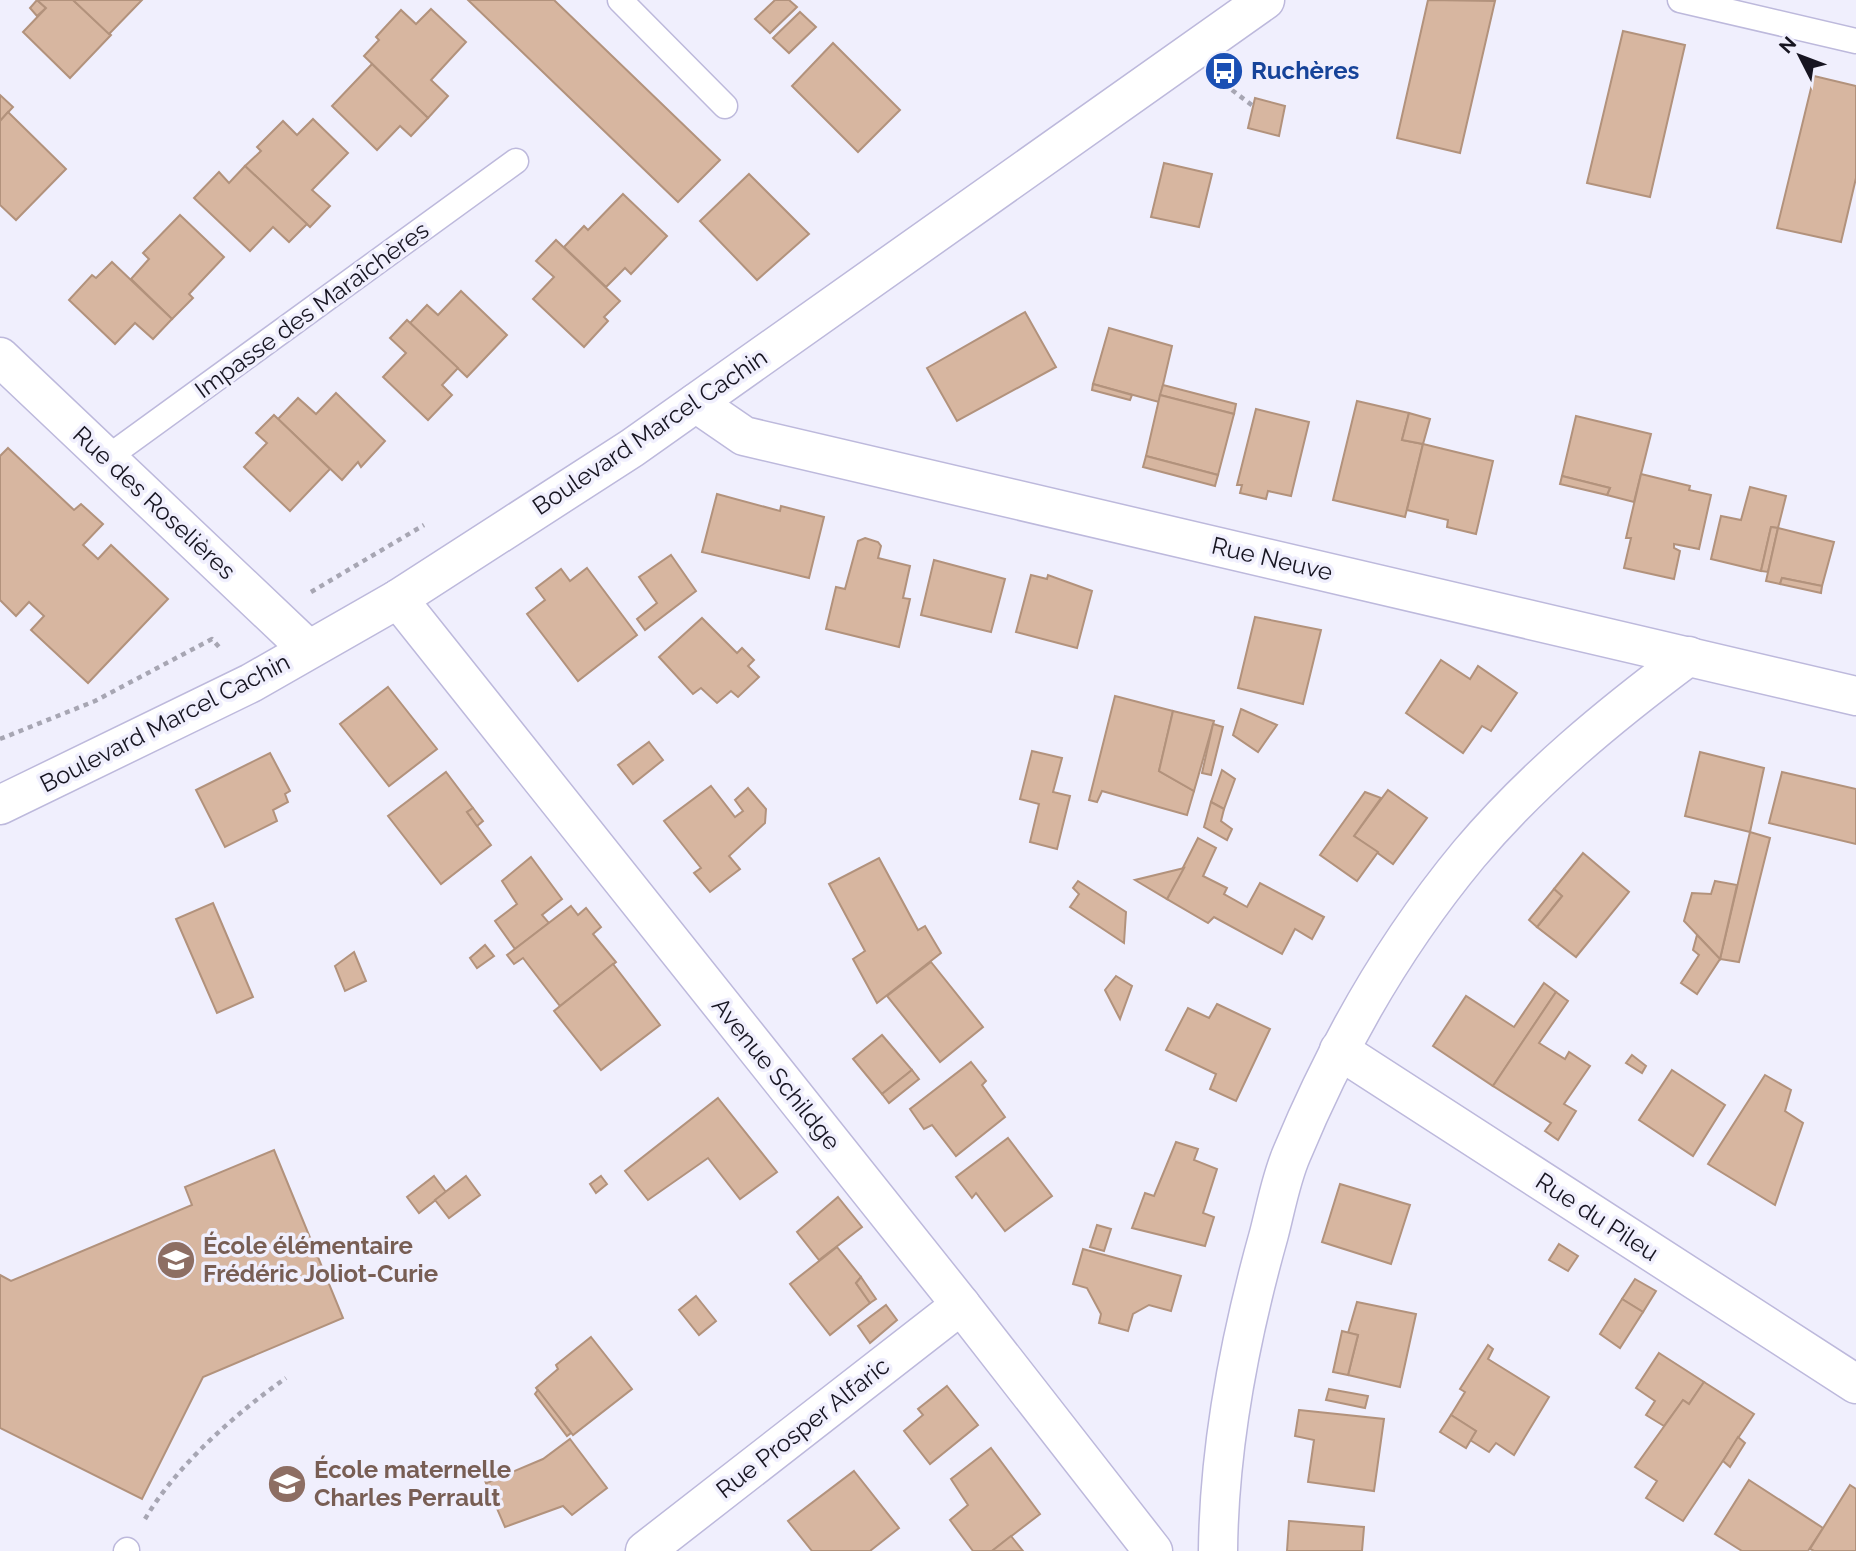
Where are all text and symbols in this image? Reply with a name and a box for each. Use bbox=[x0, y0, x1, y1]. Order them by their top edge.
north arrow bbox=[1765, 21, 1835, 91]
text: N bbox=[1774, 32, 1800, 57]
bus stop icon: Ruchères bbox=[1203, 50, 1245, 92]
place label: Ruchères bbox=[1251, 56, 1360, 85]
street label: Impasse des Maraîchères bbox=[189, 215, 434, 404]
street label: Boulevard Marcel Cachin bbox=[527, 342, 772, 521]
street label: Rue des Roselières bbox=[67, 420, 242, 585]
street label: Rue Neuve bbox=[1209, 531, 1335, 586]
street label: Boulevard Marcel Cachin bbox=[35, 647, 295, 798]
street label: Avenue Schildge bbox=[706, 992, 847, 1156]
street label: Rue du Pileu bbox=[1531, 1166, 1664, 1267]
place label: École élémentaire Frédéric Joliot-Curie bbox=[203, 1231, 438, 1288]
school or university icon: École élémentaire Frédéric Joliot-Curie bbox=[155, 1239, 197, 1281]
street label: Rue Prosper Alfaric bbox=[710, 1351, 895, 1504]
place label: École maternelle Charles Perrault bbox=[314, 1455, 511, 1512]
school or university icon: École maternelle Charles Perrault bbox=[266, 1463, 308, 1505]

